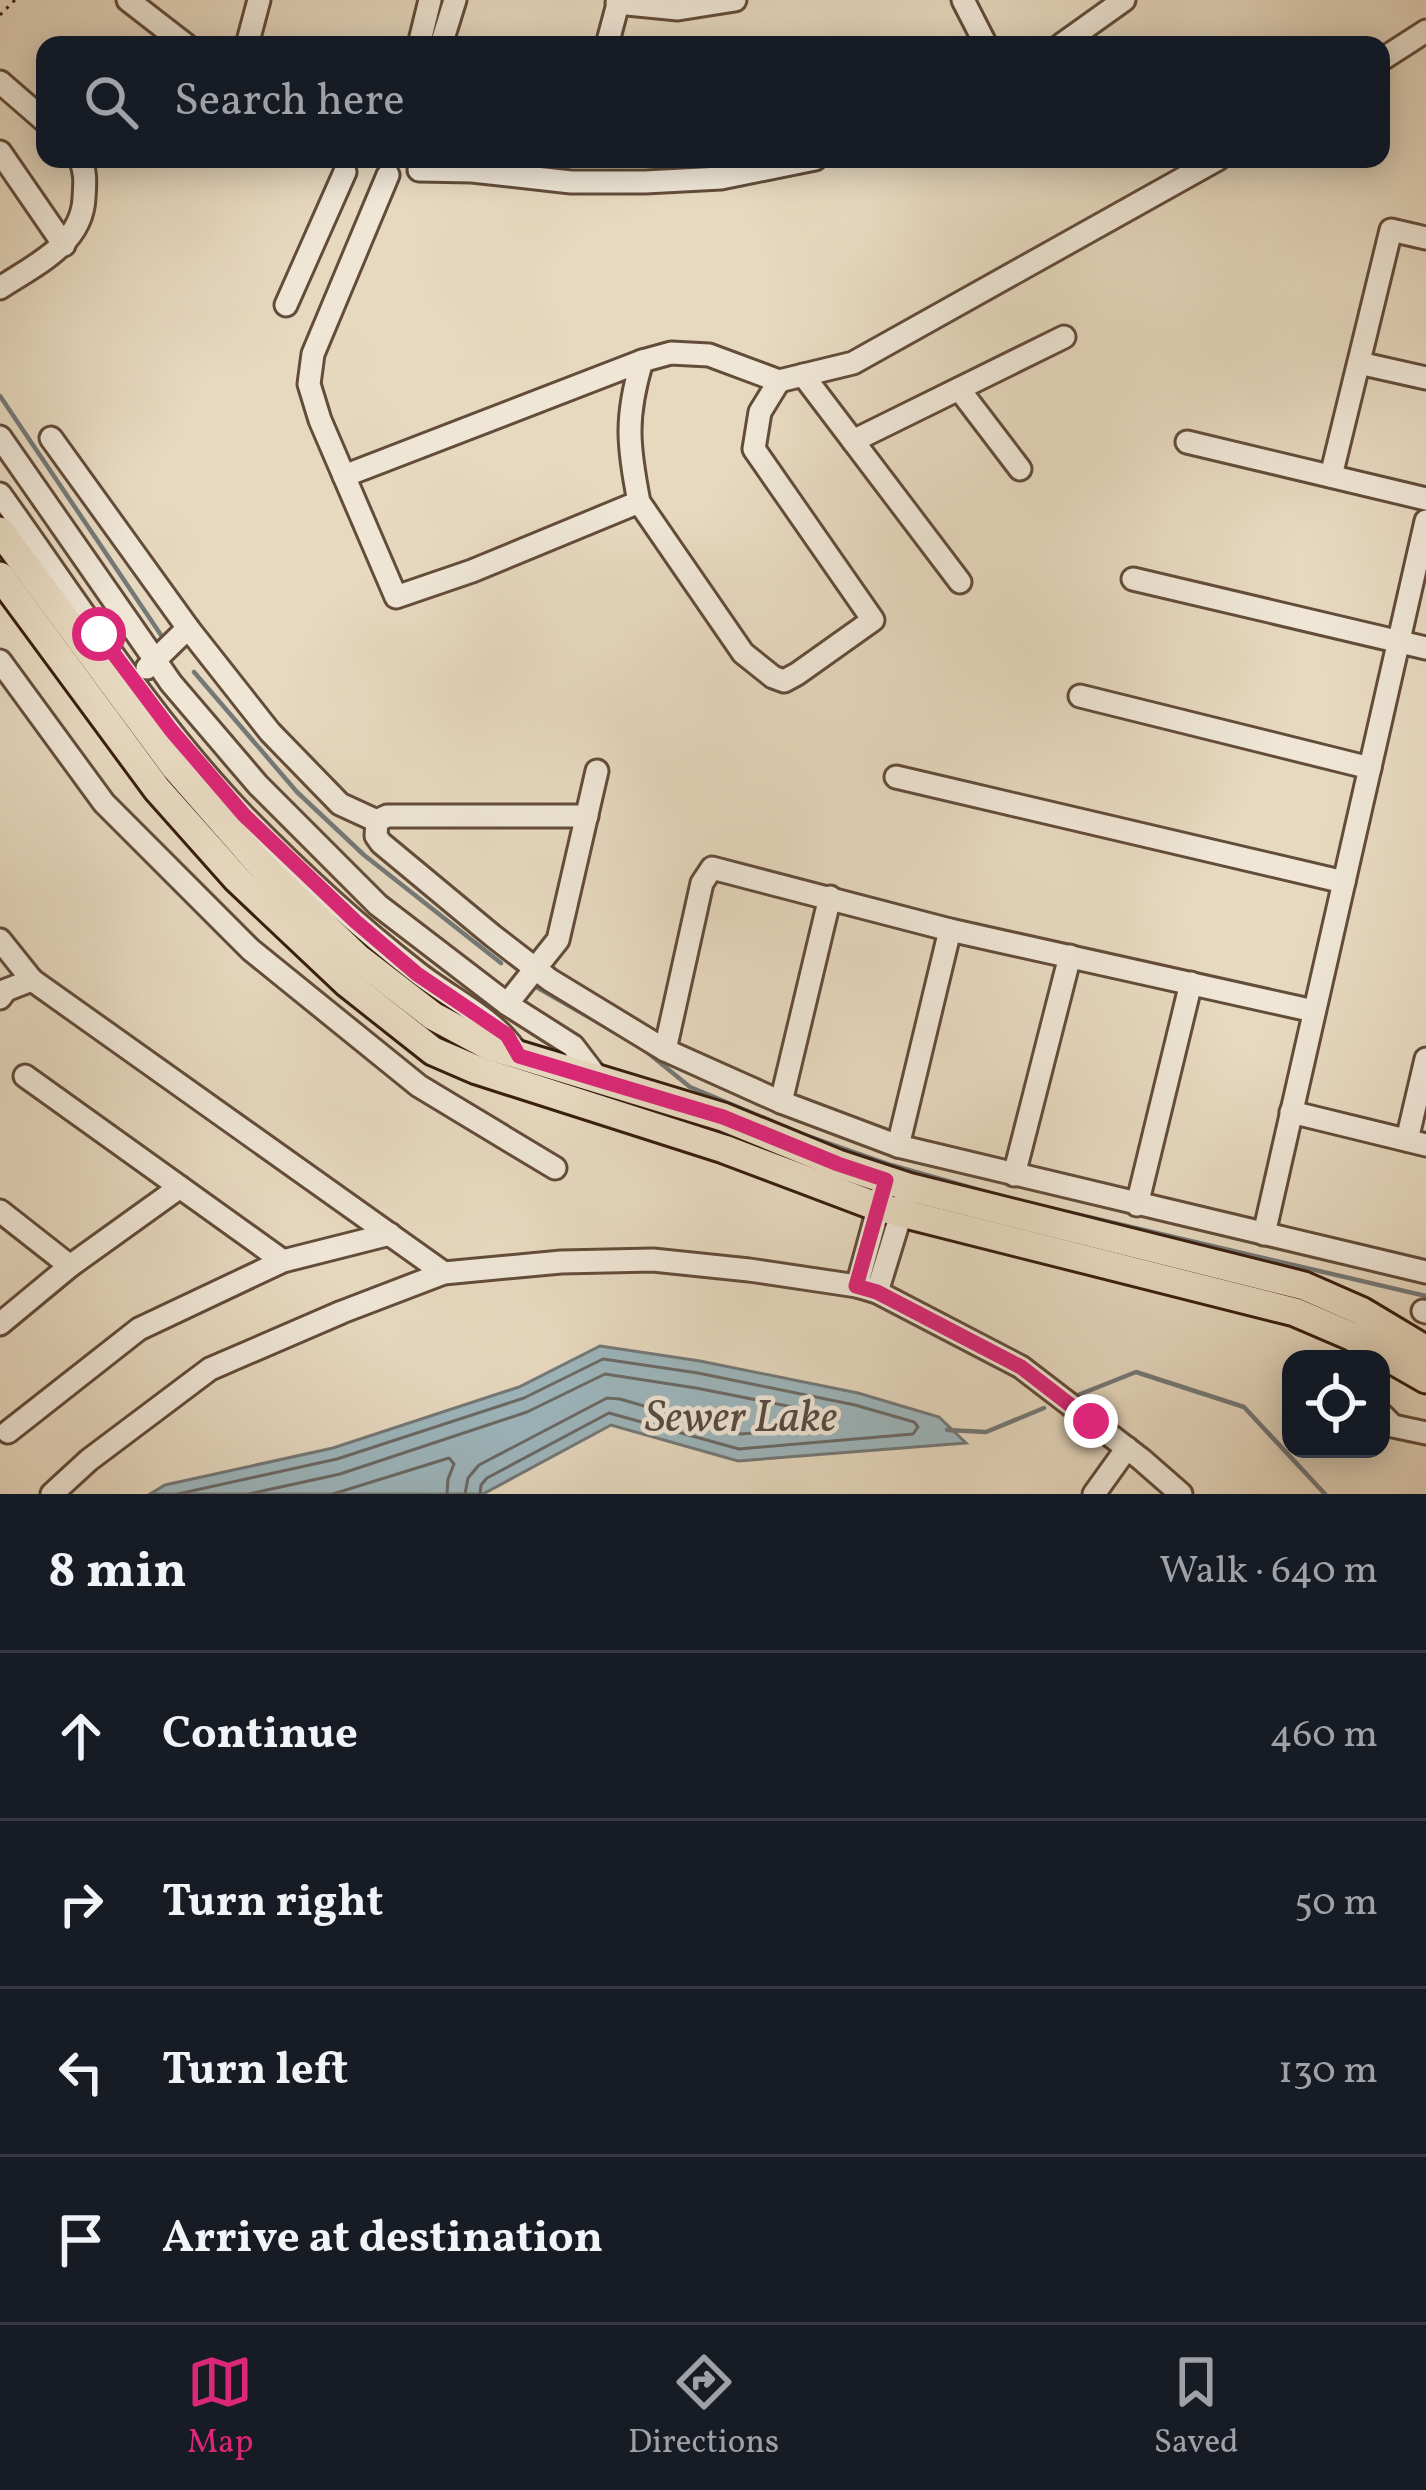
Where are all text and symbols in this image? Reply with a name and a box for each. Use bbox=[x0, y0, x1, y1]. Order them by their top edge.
search box bbox=[36, 36, 1390, 168]
icon: search bbox=[78, 69, 144, 135]
text: Search here bbox=[174, 71, 405, 134]
route start bbox=[72, 607, 126, 661]
map controls bbox=[1282, 1350, 1390, 1458]
button: locate bbox=[1282, 1350, 1390, 1458]
water label: Sewer Lake bbox=[645, 1388, 838, 1451]
route end bbox=[1064, 1394, 1118, 1448]
text: 8 min bbox=[48, 1537, 187, 1608]
text: Walk · 640 m bbox=[1159, 1545, 1378, 1599]
icon: ahead bbox=[48, 1703, 114, 1769]
text: Continue bbox=[162, 1704, 358, 1767]
text: 460 m bbox=[1270, 1709, 1378, 1763]
icon: right bbox=[48, 1871, 114, 1937]
text: Turn right bbox=[162, 1872, 383, 1935]
text: 50 m bbox=[1294, 1877, 1378, 1931]
icon: left bbox=[48, 2039, 114, 2105]
text: Turn left bbox=[162, 2040, 348, 2103]
text: 130 m bbox=[1278, 2045, 1378, 2099]
icon: arrive bbox=[48, 2207, 114, 2273]
text: Arrive at destination bbox=[162, 2208, 603, 2271]
tab: Map bbox=[187, 2349, 253, 2467]
tab: Directions bbox=[628, 2349, 779, 2467]
tab: Saved bbox=[1154, 2349, 1239, 2467]

